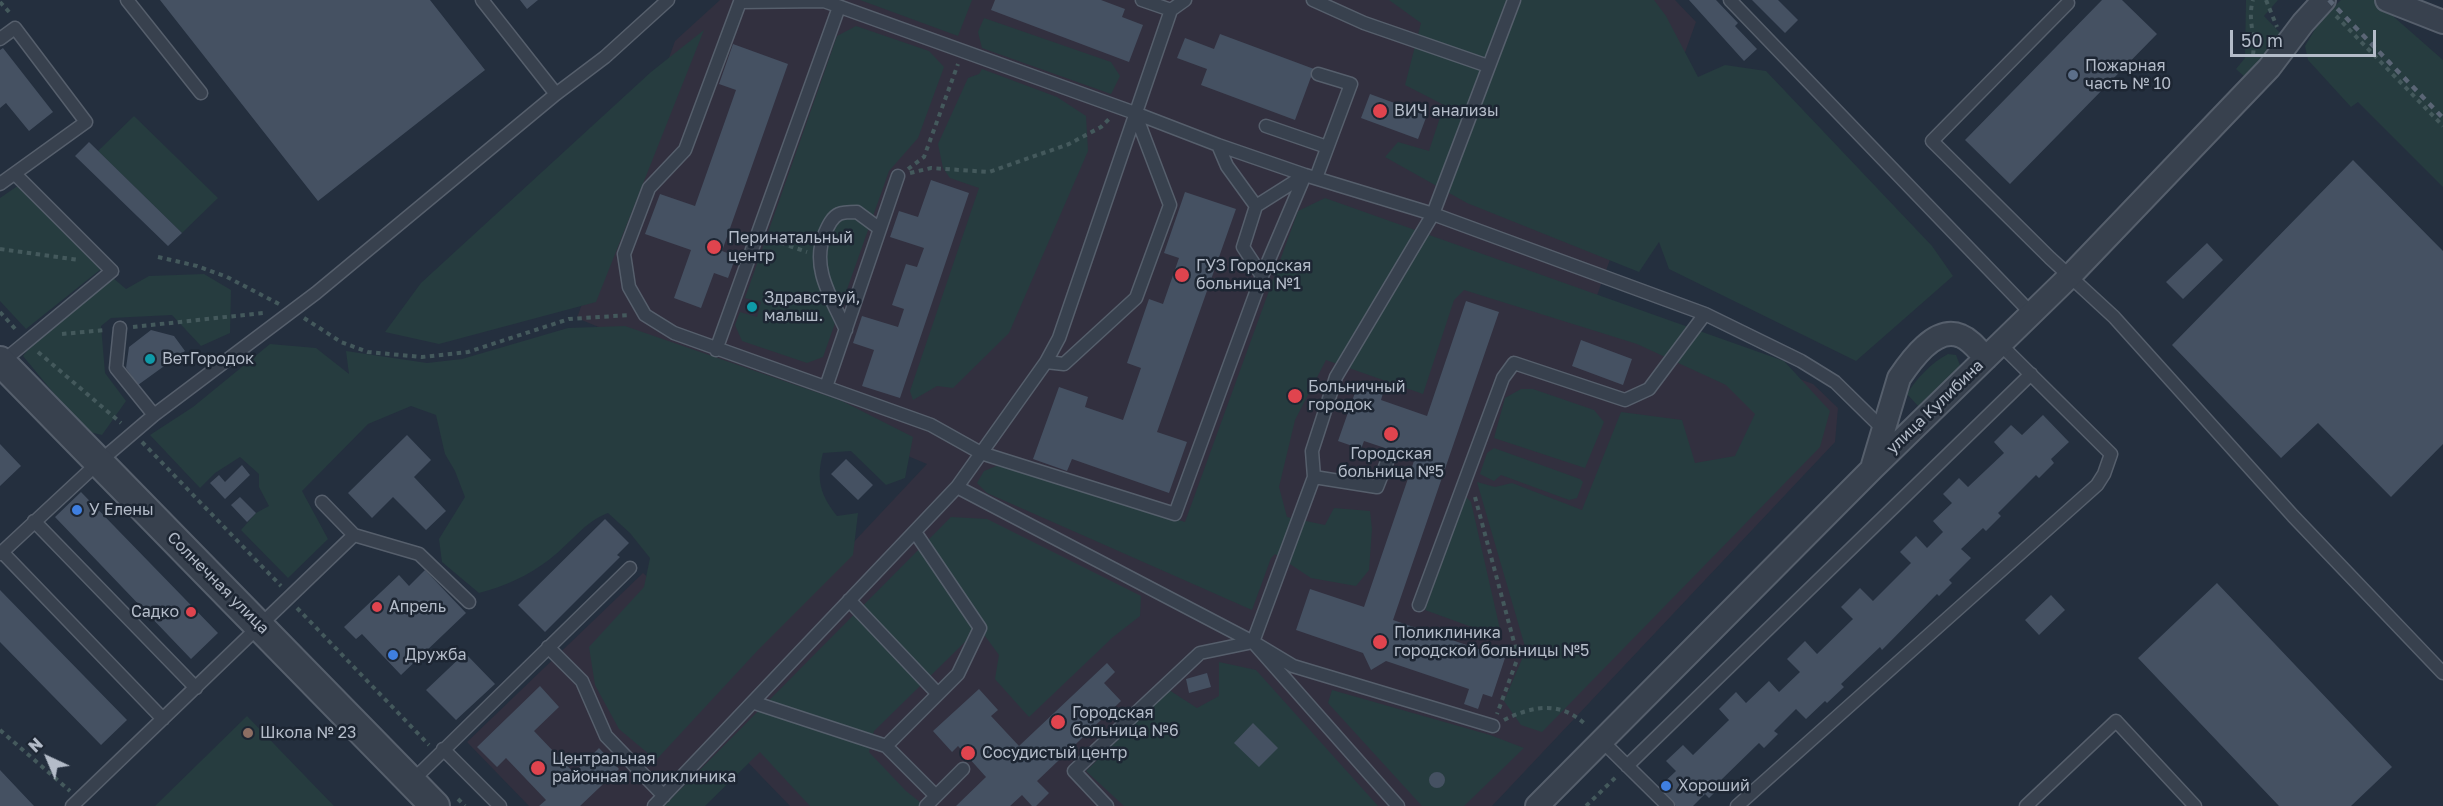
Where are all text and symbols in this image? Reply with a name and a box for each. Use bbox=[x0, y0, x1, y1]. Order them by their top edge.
scale bar bbox=[2233, 18, 2378, 56]
text: 50 m bbox=[2241, 29, 2283, 51]
place label: Пожарная часть № 10 bbox=[2085, 56, 2171, 94]
marker: Пожарная часть № 10 bbox=[2066, 68, 2080, 82]
place label: ВИЧ анализы bbox=[1394, 101, 1499, 121]
marker: ВИЧ анализы bbox=[1371, 102, 1389, 120]
place label: Перинатальный центр bbox=[728, 228, 853, 266]
marker: Перинатальный центр bbox=[705, 238, 723, 256]
place label: ГУЗ Городская больница №1 bbox=[1196, 256, 1311, 294]
marker: ГУЗ Городская больница №1 bbox=[1173, 266, 1191, 284]
place label: Здравствуй, малыш. bbox=[764, 288, 860, 326]
marker: Здравствуй, малыш. bbox=[745, 300, 759, 314]
place label: ВетГородок bbox=[162, 349, 254, 369]
marker: ВетГородок bbox=[143, 352, 157, 366]
street label: улица Кулибина bbox=[1883, 356, 1987, 458]
place label: Больничный городок bbox=[1308, 377, 1405, 415]
marker: Больничный городок bbox=[1286, 387, 1304, 405]
marker: Городская больница №5 bbox=[1382, 425, 1400, 443]
place label: Городская больница №5 bbox=[1338, 444, 1444, 482]
place label: У Елены bbox=[89, 500, 154, 520]
marker: У Елены bbox=[70, 503, 84, 517]
street label: Солнечная улица bbox=[163, 528, 273, 638]
place label: Апрель bbox=[389, 597, 446, 617]
marker: Апрель bbox=[370, 600, 384, 614]
place label: Садко bbox=[131, 602, 179, 622]
marker: Садко bbox=[184, 605, 198, 619]
place label: Поликлиника городской больницы №5 bbox=[1394, 623, 1589, 661]
marker: Поликлиника городской больницы №5 bbox=[1371, 633, 1389, 651]
place label: Дружба bbox=[405, 645, 467, 665]
marker: Дружба bbox=[386, 648, 400, 662]
place label: Городская больница №6 bbox=[1072, 703, 1179, 741]
marker: Городская больница №6 bbox=[1049, 713, 1067, 731]
place label: Школа № 23 bbox=[260, 723, 356, 743]
marker: Школа № 23 bbox=[241, 726, 255, 740]
north arrow bbox=[18, 728, 78, 788]
text: N bbox=[24, 734, 47, 756]
place label: Сосудистый центр bbox=[982, 743, 1127, 763]
marker: Сосудистый центр bbox=[959, 744, 977, 762]
place label: Центральная районная поликлиника bbox=[552, 749, 736, 787]
marker: Центральная районная поликлиника bbox=[529, 759, 547, 777]
place label: Хороший bbox=[1678, 776, 1750, 796]
marker: Хороший bbox=[1659, 779, 1673, 793]

